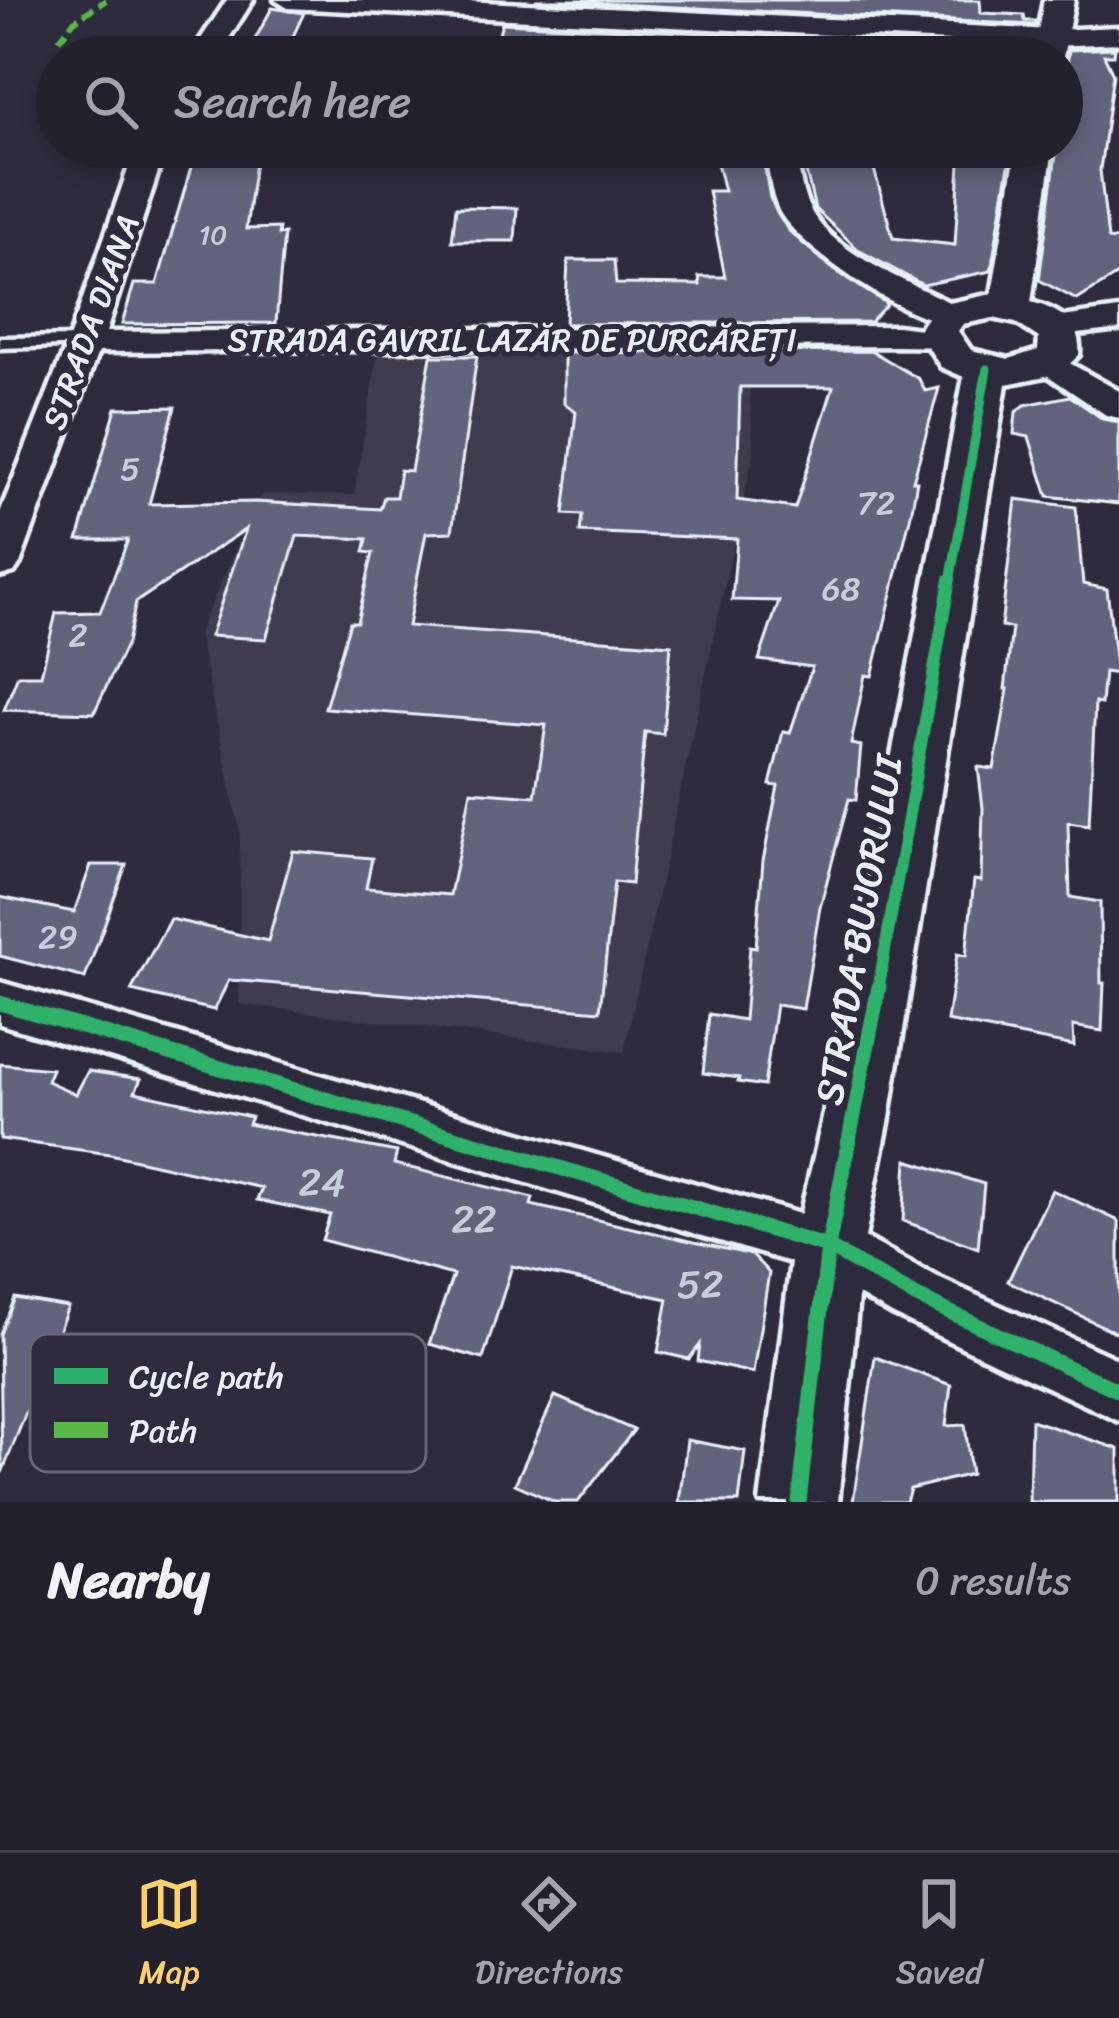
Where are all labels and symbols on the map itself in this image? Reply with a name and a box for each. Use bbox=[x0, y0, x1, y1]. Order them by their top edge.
street label: STRADA DIANA bbox=[25, 206, 157, 438]
house number: 10 bbox=[199, 211, 227, 259]
street label: STRADA GAVRIL LAZĂR DE PURCĂREȚI bbox=[227, 311, 797, 369]
house number: 5 bbox=[120, 440, 140, 498]
house number: 72 bbox=[857, 474, 895, 532]
house number: 68 bbox=[822, 560, 860, 618]
house number: 2 bbox=[68, 606, 88, 664]
street label: STRADA BUJORULUI bbox=[794, 748, 924, 1110]
house number: 29 bbox=[38, 908, 78, 966]
house number: 24 bbox=[299, 1148, 345, 1217]
house number: 22 bbox=[451, 1185, 497, 1254]
house number: 52 bbox=[677, 1250, 723, 1319]
legend bbox=[30, 1334, 426, 1472]
text: Cycle path bbox=[129, 1348, 284, 1406]
text: Path bbox=[129, 1402, 197, 1460]

